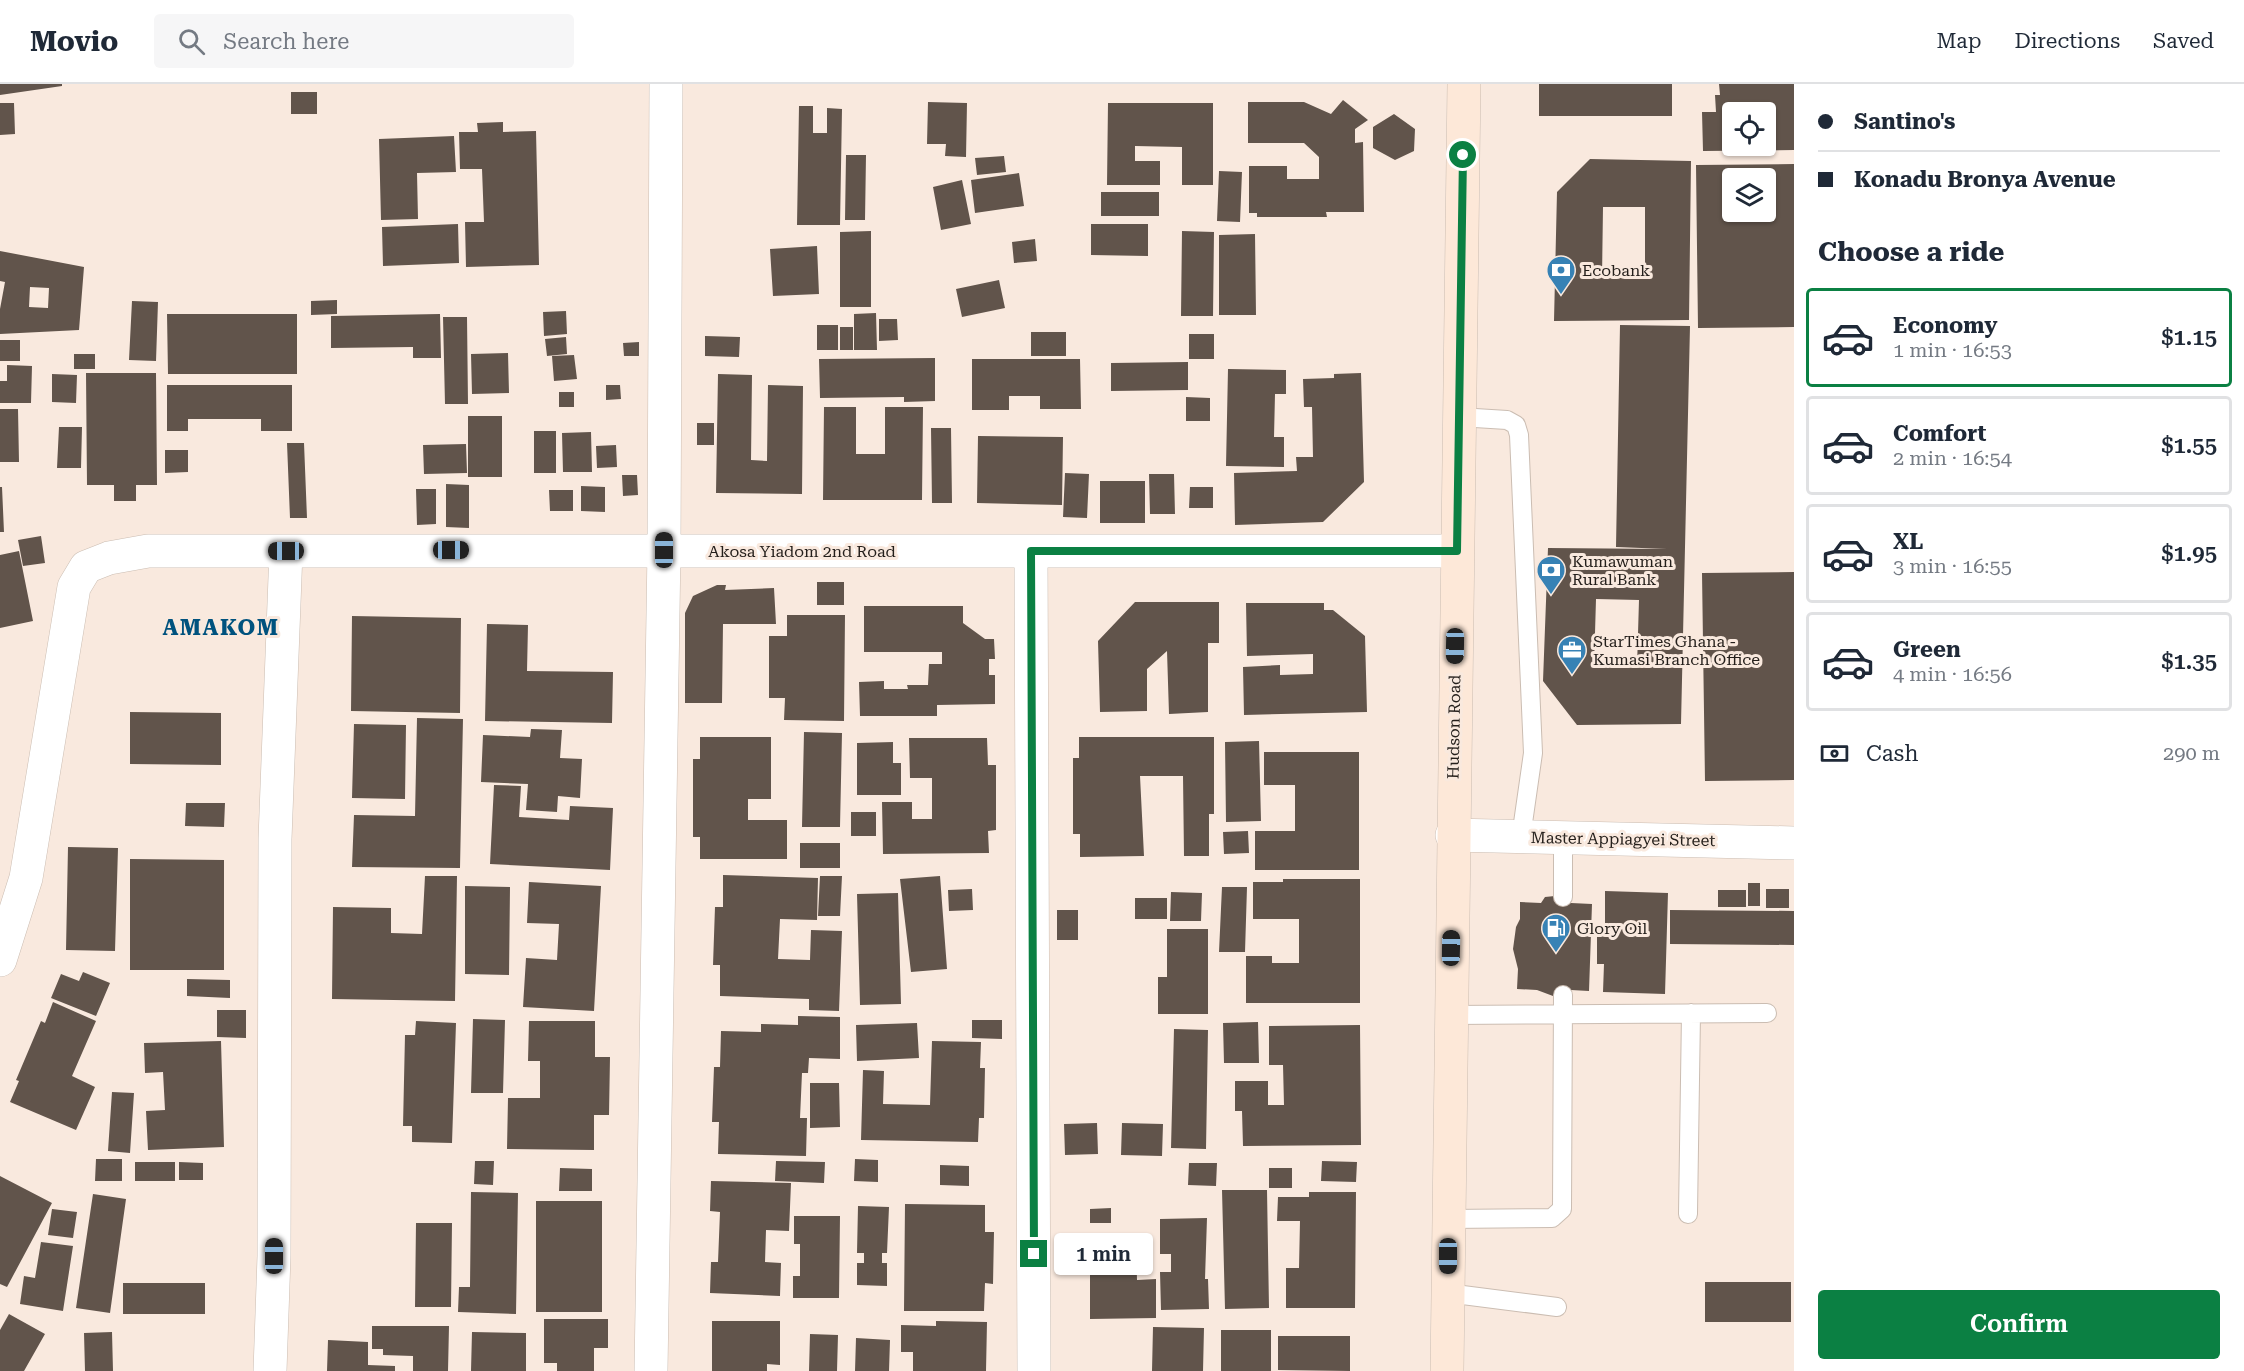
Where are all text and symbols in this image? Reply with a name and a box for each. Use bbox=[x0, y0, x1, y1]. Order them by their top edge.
search box bbox=[154, 14, 574, 68]
text: Movio bbox=[30, 25, 118, 58]
icon: search bbox=[175, 25, 208, 58]
text: Search here bbox=[223, 29, 349, 54]
text: Map bbox=[1937, 29, 1981, 53]
text: Directions bbox=[2014, 29, 2120, 53]
text: Saved bbox=[2153, 29, 2214, 53]
map controls bbox=[1722, 102, 1776, 222]
button: locate bbox=[1722, 102, 1776, 156]
text: Santino's bbox=[1854, 109, 1955, 134]
route start bbox=[1449, 141, 1476, 168]
text: Konadu Bronya Avenue bbox=[1854, 167, 2116, 192]
button: layers bbox=[1722, 168, 1776, 222]
text: Choose a ride bbox=[1818, 236, 2004, 268]
bank icon: Ecobank bbox=[1545, 254, 1577, 296]
place label: Ecobank bbox=[1582, 261, 1650, 280]
icon: car bbox=[1821, 311, 1875, 365]
text: Economy bbox=[1893, 313, 1997, 338]
text: $1.15 bbox=[2161, 325, 2217, 350]
text: 1 min · 16:53 bbox=[1893, 338, 2012, 362]
icon: car bbox=[1821, 419, 1875, 473]
text: Comfort bbox=[1893, 421, 1986, 446]
text: $1.55 bbox=[2161, 433, 2217, 458]
text: 2 min · 16:54 bbox=[1893, 446, 2012, 470]
icon: car bbox=[1821, 527, 1875, 581]
text: XL bbox=[1893, 529, 1923, 554]
car bbox=[655, 532, 673, 568]
car bbox=[433, 541, 469, 559]
text: $1.95 bbox=[2161, 541, 2217, 566]
car bbox=[268, 542, 304, 560]
street label: Akosa Yiadom 2nd Road bbox=[708, 542, 896, 561]
place label: Kumawuman Rural Bank bbox=[1572, 552, 1673, 589]
bank icon: Kumawuman Rural Bank bbox=[1535, 554, 1567, 596]
text: 3 min · 16:55 bbox=[1893, 554, 2012, 578]
district label: AMAKOM bbox=[162, 615, 280, 640]
car bbox=[1446, 628, 1464, 664]
place label: StarTimes Ghana - Kumasi Branch Office bbox=[1593, 632, 1760, 669]
office icon: StarTimes Ghana - Kumasi Branch Office bbox=[1556, 634, 1588, 676]
icon: car bbox=[1821, 635, 1875, 689]
text: Green bbox=[1893, 637, 1961, 662]
text: $1.35 bbox=[2161, 649, 2217, 674]
text: 4 min · 16:56 bbox=[1893, 662, 2012, 686]
street label: Hudson Road bbox=[1444, 675, 1464, 779]
icon: cash bbox=[1818, 737, 1851, 770]
text: Cash bbox=[1866, 741, 1918, 766]
text: 290 m bbox=[2163, 741, 2220, 765]
street label: Master Appiagyei Street bbox=[1531, 828, 1715, 850]
fuel station icon: Glory Oil bbox=[1540, 912, 1572, 954]
place label: Glory Oil bbox=[1577, 919, 1647, 938]
car bbox=[1442, 930, 1460, 966]
callout: 1 min bbox=[1055, 1233, 1154, 1275]
car bbox=[265, 1238, 283, 1274]
car bbox=[1439, 1238, 1457, 1274]
route end bbox=[1020, 1240, 1047, 1267]
text: 1 min bbox=[1076, 1242, 1131, 1266]
button: Confirm bbox=[1818, 1290, 2220, 1359]

